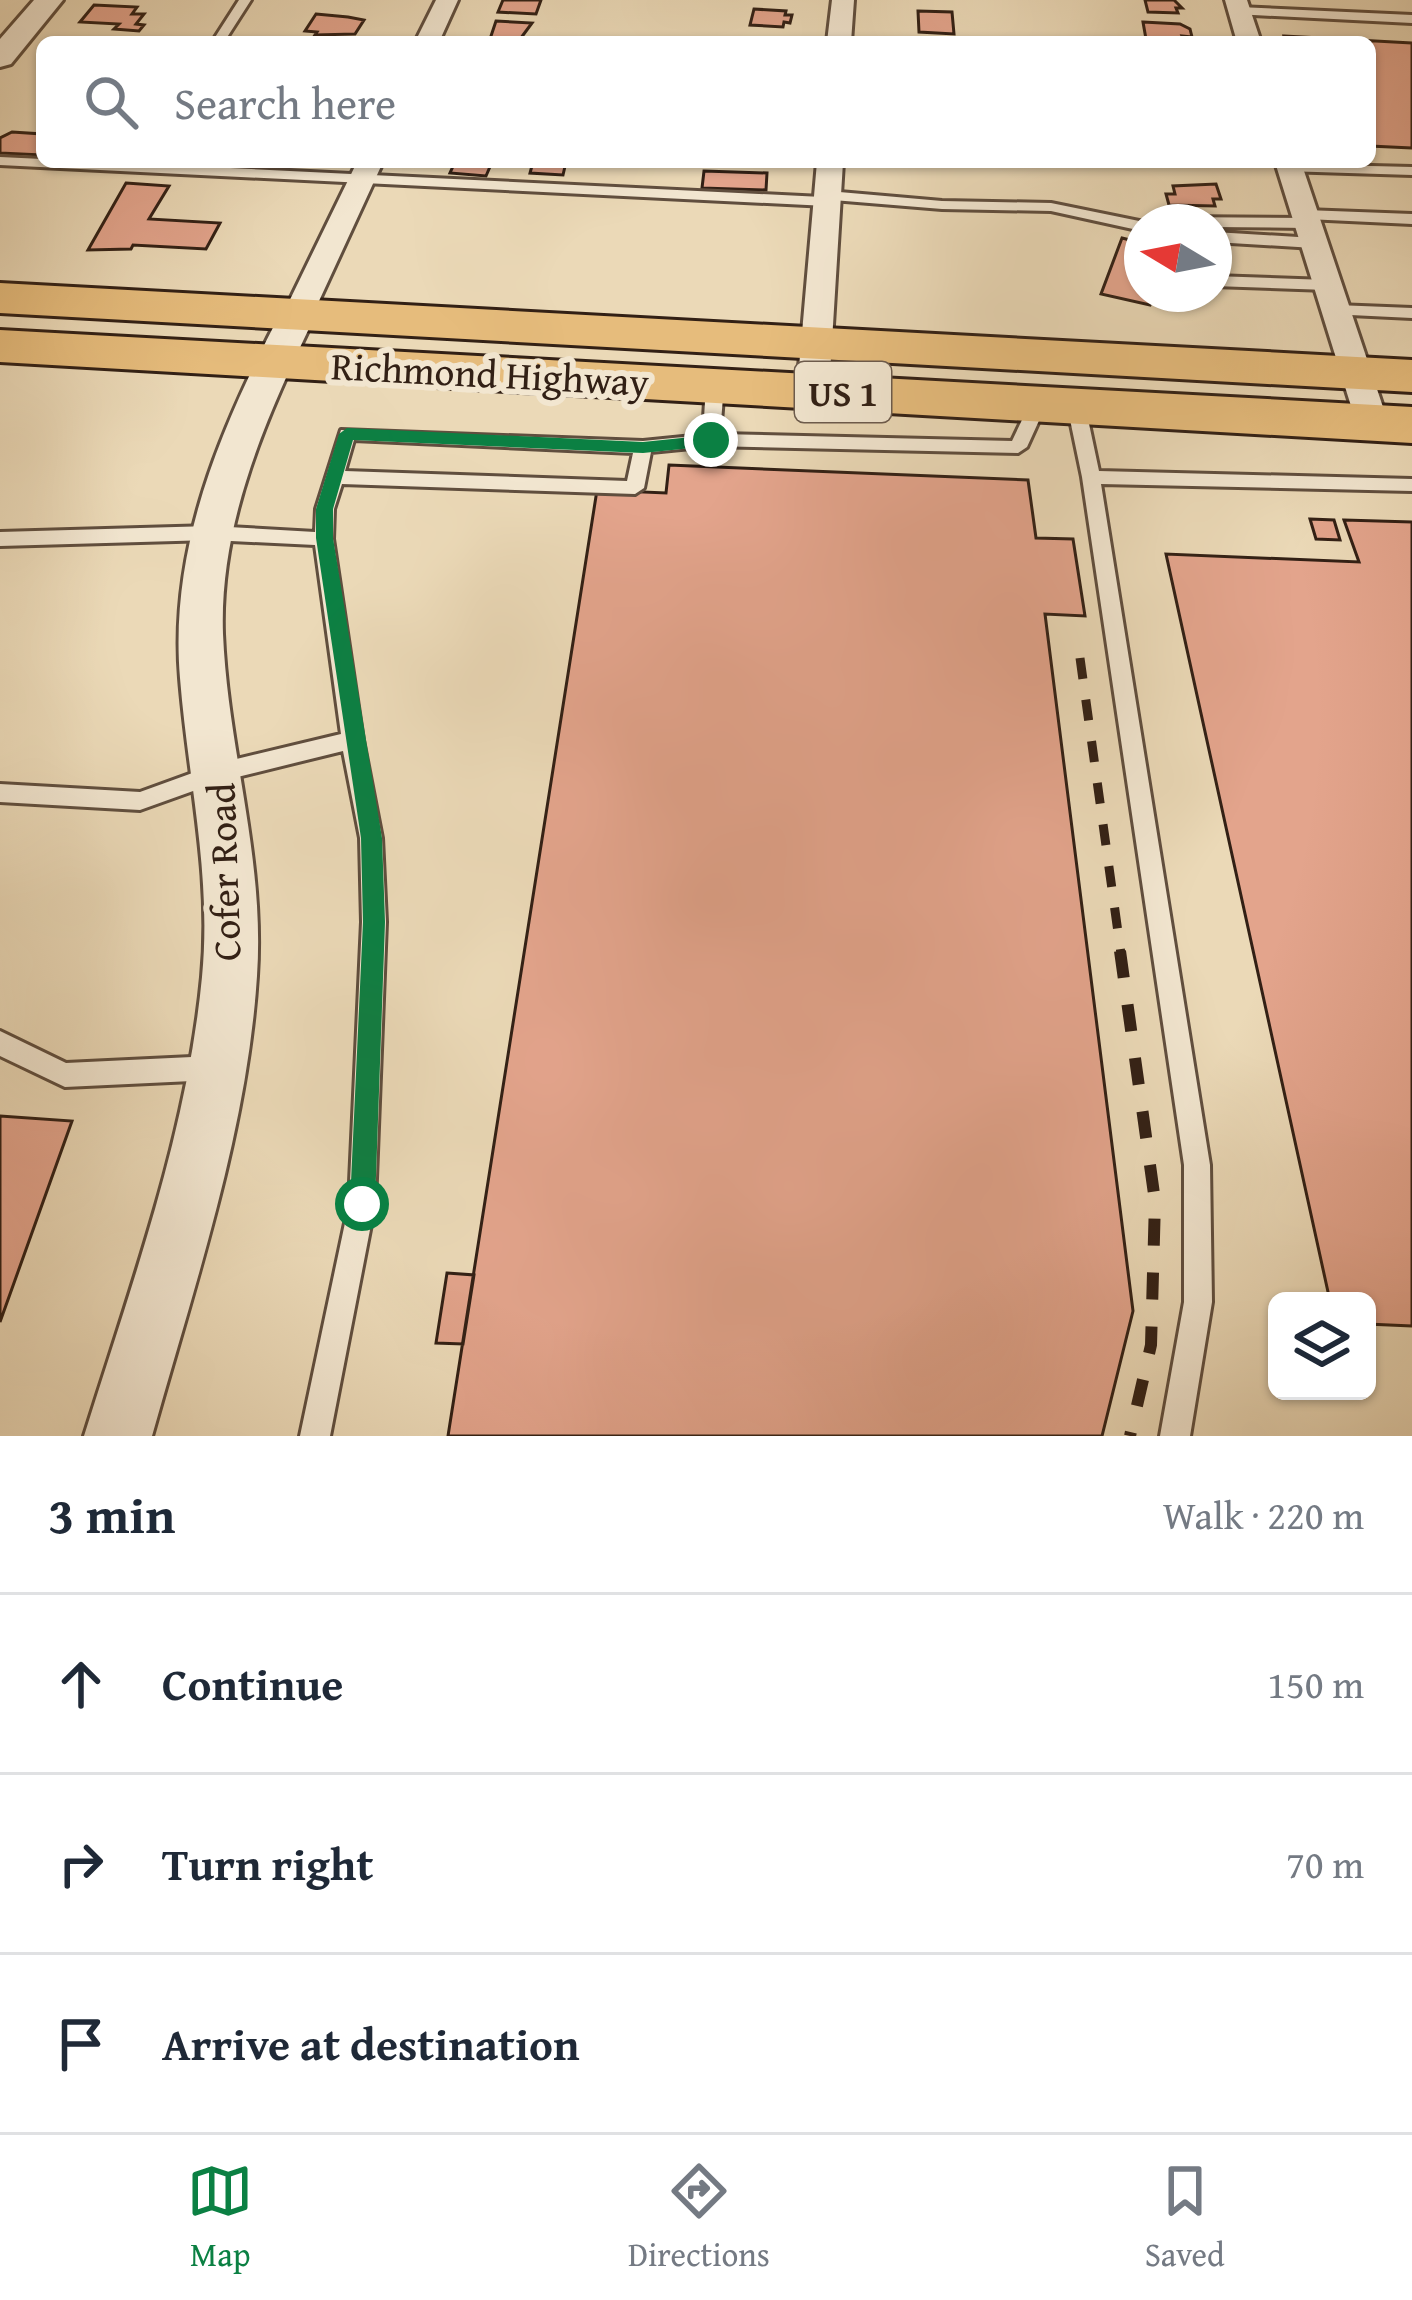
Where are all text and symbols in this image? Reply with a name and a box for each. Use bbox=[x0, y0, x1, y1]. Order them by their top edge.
search box bbox=[36, 36, 1376, 168]
icon: search bbox=[78, 69, 144, 135]
text: Search here bbox=[174, 70, 396, 135]
north arrow bbox=[1124, 204, 1232, 312]
street label: Richmond Highway bbox=[330, 336, 651, 410]
road number: US 1 bbox=[795, 362, 891, 422]
route end bbox=[684, 413, 738, 467]
street label: Cofer Road bbox=[191, 782, 255, 962]
route start bbox=[335, 1177, 389, 1231]
map controls bbox=[1268, 1292, 1376, 1400]
button: layers bbox=[1268, 1292, 1376, 1400]
text: 3 min bbox=[48, 1477, 175, 1552]
text: Walk · 220 m bbox=[1163, 1486, 1364, 1543]
icon: ahead bbox=[48, 1651, 114, 1717]
text: Continue bbox=[162, 1651, 343, 1716]
text: 150 m bbox=[1267, 1655, 1364, 1712]
icon: right bbox=[48, 1831, 114, 1897]
text: Turn right bbox=[162, 1831, 374, 1896]
text: 70 m bbox=[1286, 1835, 1364, 1892]
icon: arrive bbox=[48, 2011, 114, 2077]
text: Arrive at destination bbox=[162, 2011, 580, 2076]
tab: Map bbox=[187, 2158, 253, 2278]
tab: Directions bbox=[628, 2158, 770, 2278]
tab: Saved bbox=[1145, 2158, 1225, 2278]

